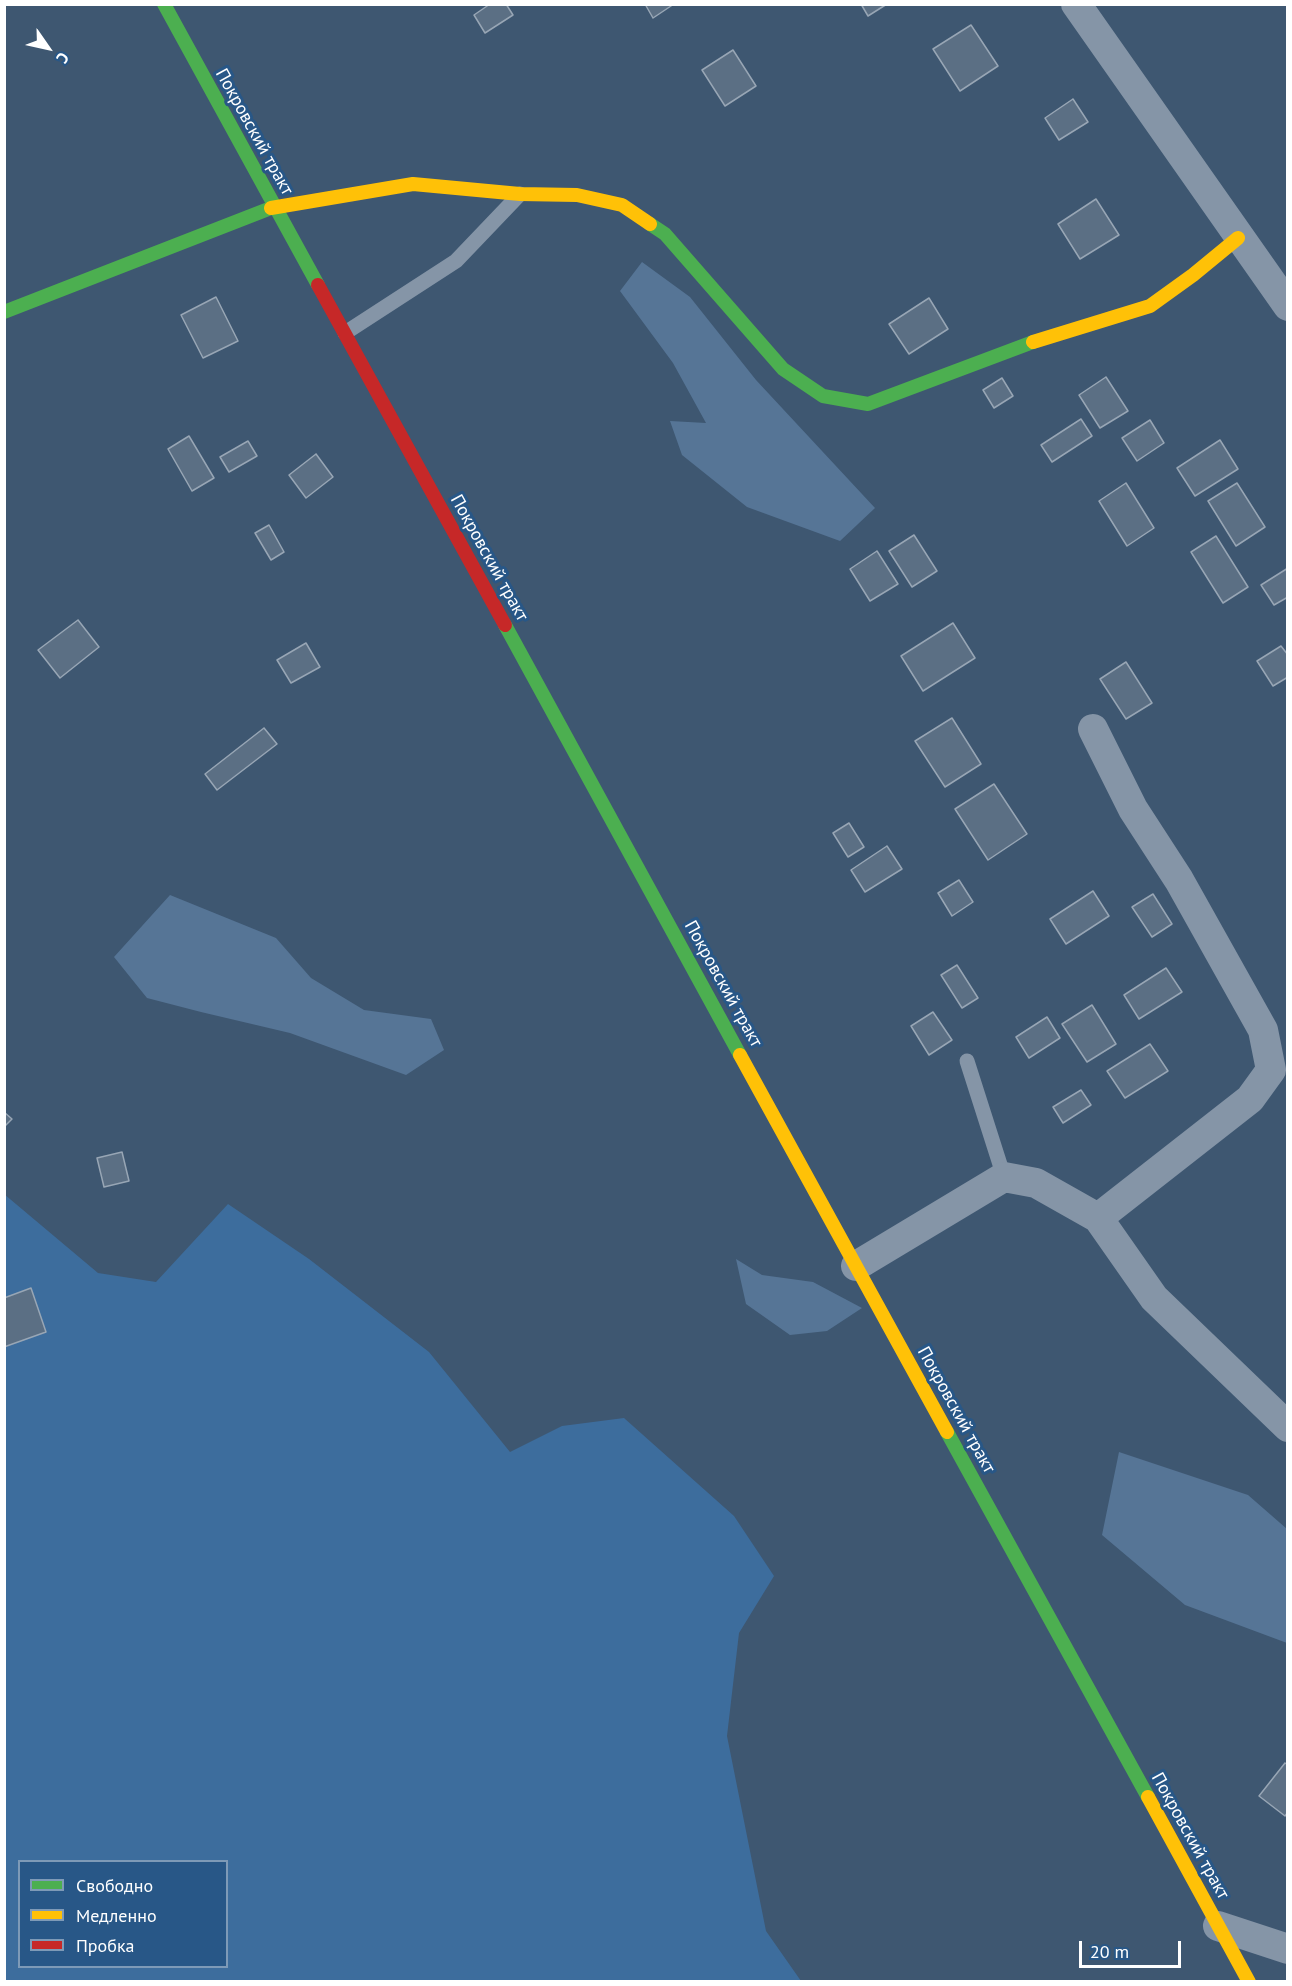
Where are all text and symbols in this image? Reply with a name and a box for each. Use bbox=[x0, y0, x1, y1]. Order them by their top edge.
north arrow bbox=[18, 18, 78, 78]
text: С bbox=[52, 49, 74, 67]
street label: Покровский тракт bbox=[210, 65, 298, 199]
street label: Покровский тракт bbox=[445, 491, 533, 625]
street label: Покровский тракт bbox=[679, 917, 767, 1051]
street label: Покровский тракт bbox=[912, 1343, 1000, 1477]
street label: Покровский тракт bbox=[1146, 1769, 1234, 1903]
legend bbox=[18, 1860, 228, 1968]
text: Свободно bbox=[76, 1874, 153, 1897]
text: Медленно bbox=[76, 1904, 157, 1927]
scale bar bbox=[1082, 1929, 1184, 1967]
text: Пробка bbox=[76, 1934, 134, 1957]
text: 20 m bbox=[1090, 1940, 1129, 1963]

